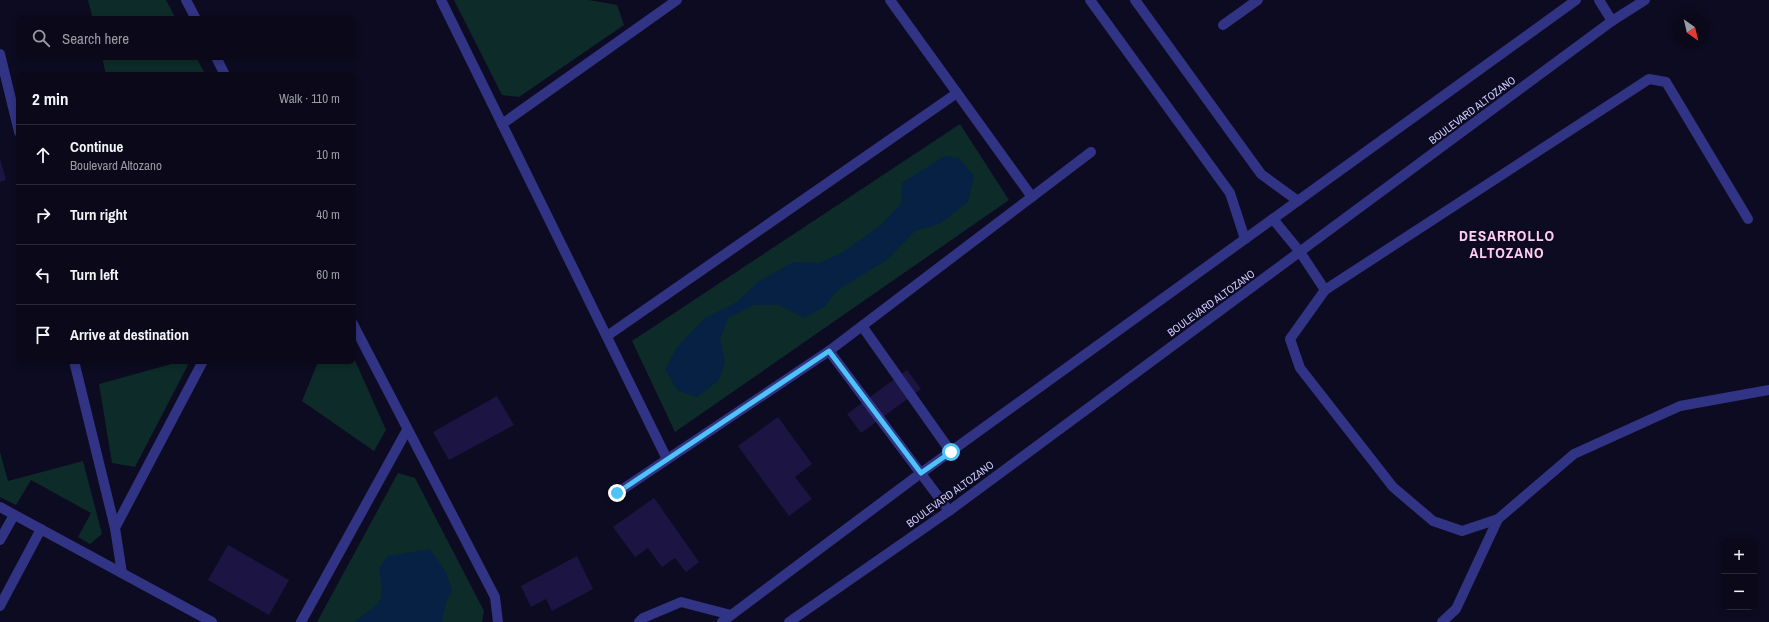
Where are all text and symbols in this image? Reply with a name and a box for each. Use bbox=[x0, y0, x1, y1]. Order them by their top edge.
north arrow bbox=[1673, 12, 1709, 48]
search box bbox=[16, 16, 356, 60]
icon: search bbox=[30, 27, 52, 49]
text: Search here bbox=[62, 28, 129, 49]
street label: BOULEVARD ALTOZANO bbox=[1426, 73, 1518, 147]
text: 2 min bbox=[32, 87, 68, 110]
text: Walk · 110 m bbox=[279, 90, 340, 107]
text: Continue bbox=[70, 136, 123, 157]
icon: ahead bbox=[32, 144, 54, 166]
text: 10 m bbox=[316, 146, 340, 163]
text: Boulevard Altozano bbox=[70, 157, 162, 174]
icon: right bbox=[32, 204, 54, 226]
text: Turn right bbox=[70, 204, 127, 225]
text: 40 m bbox=[316, 206, 340, 223]
district label: DESARROLLO ALTOZANO bbox=[1459, 225, 1555, 263]
icon: left bbox=[32, 264, 54, 286]
text: Turn left bbox=[70, 264, 118, 285]
text: 60 m bbox=[316, 266, 340, 283]
street label: BOULEVARD ALTOZANO bbox=[1164, 267, 1258, 339]
icon: arrive bbox=[32, 324, 54, 346]
text: Arrive at destination bbox=[70, 324, 189, 345]
route start bbox=[942, 443, 960, 461]
street label: BOULEVARD ALTOZANO bbox=[903, 458, 997, 530]
route end bbox=[608, 484, 626, 502]
map controls bbox=[1721, 538, 1757, 610]
button: + bbox=[1721, 538, 1757, 574]
button: − bbox=[1721, 574, 1757, 610]

